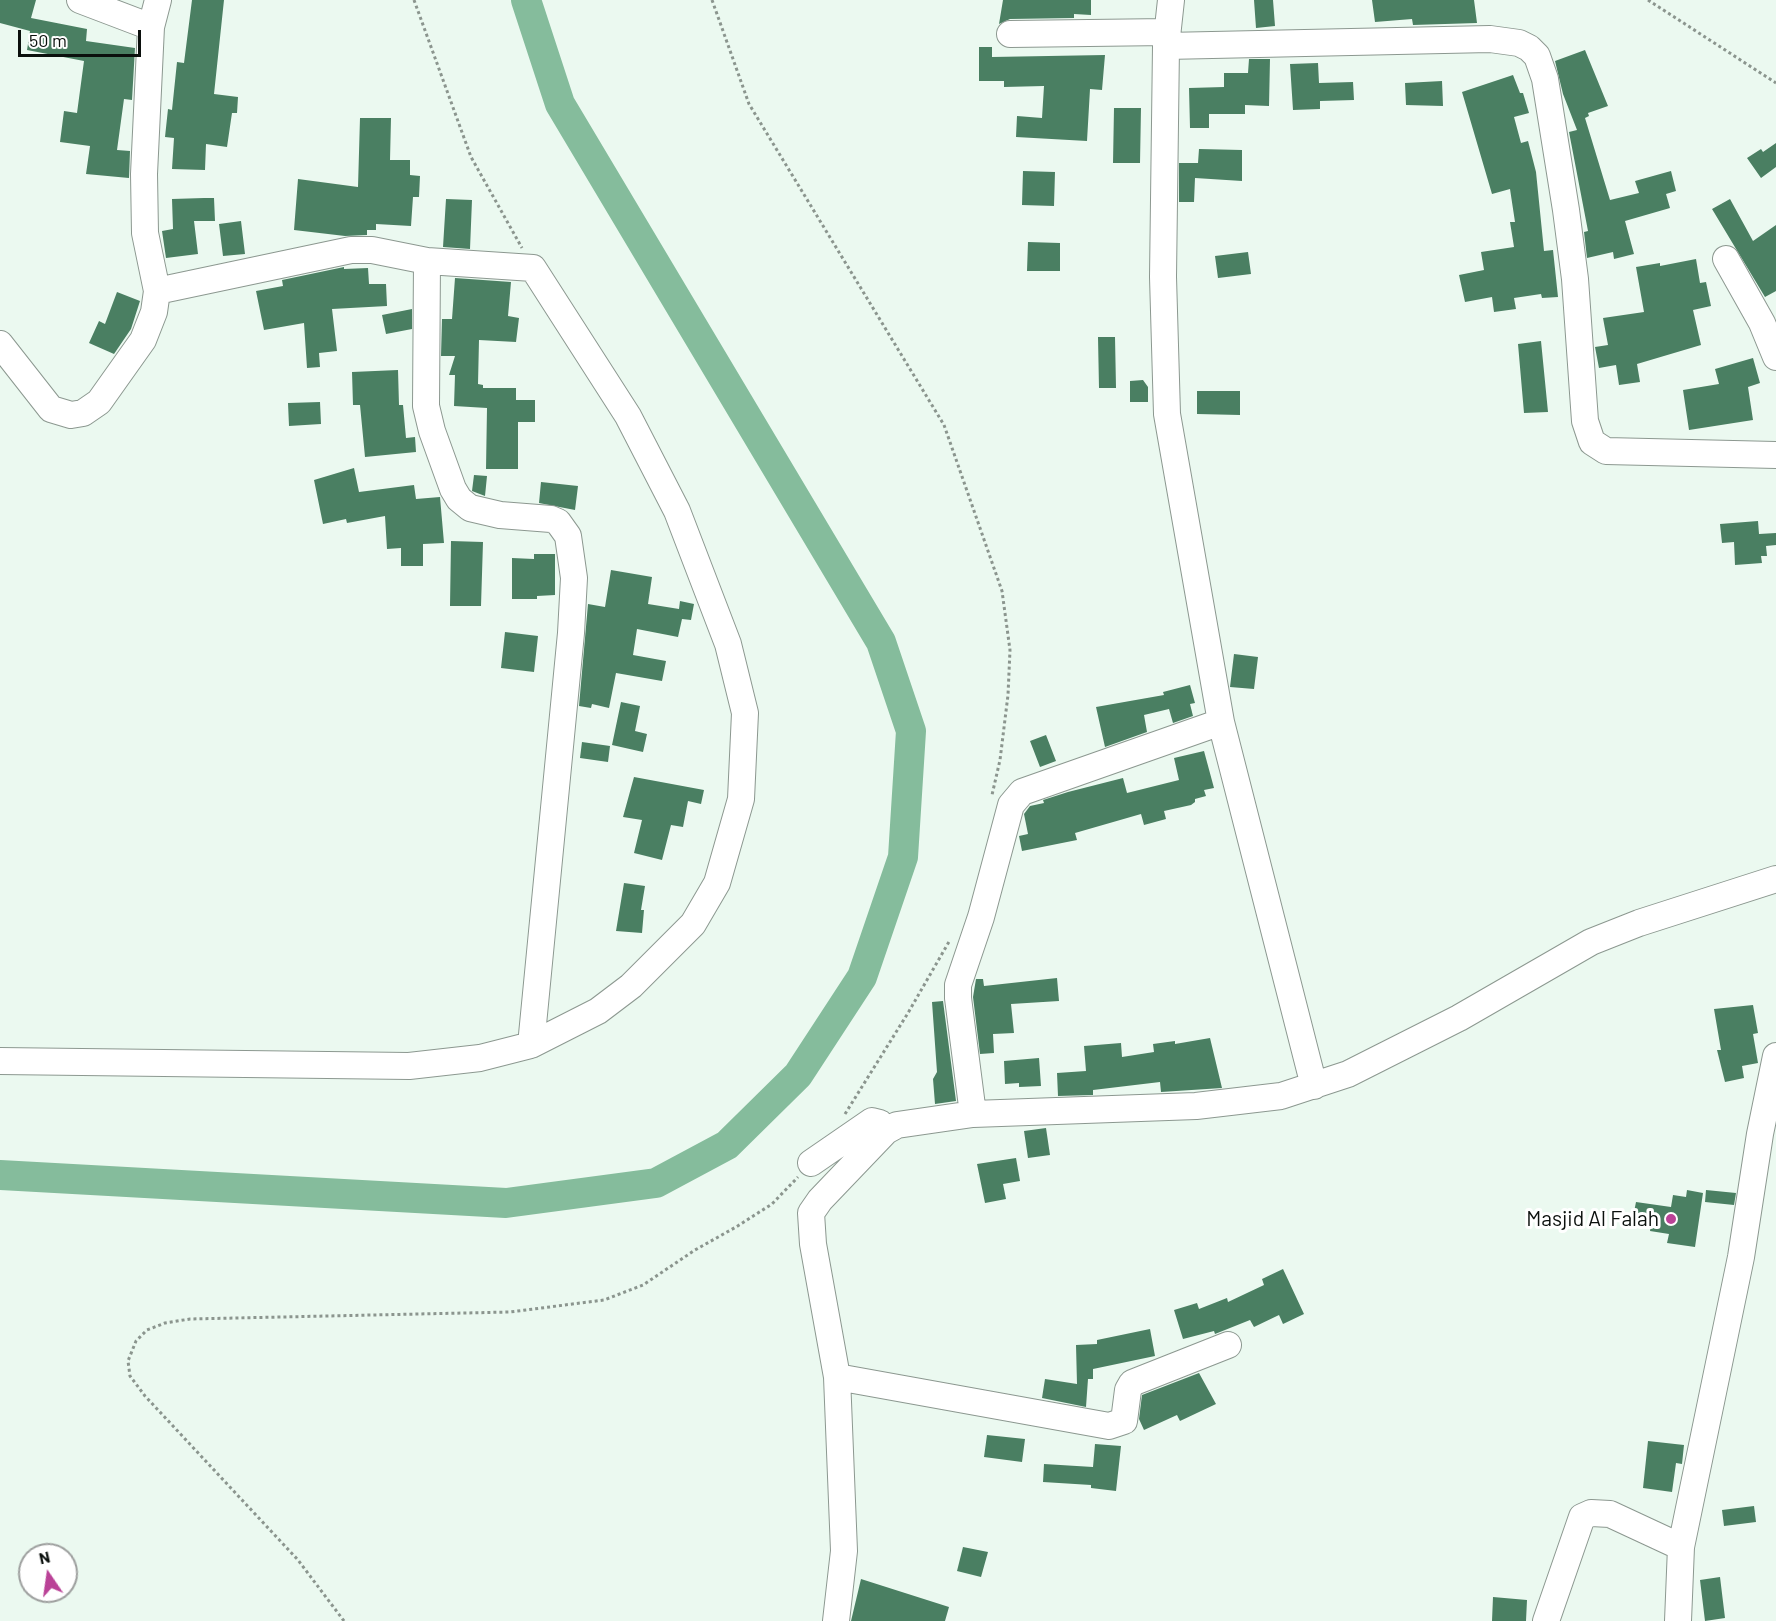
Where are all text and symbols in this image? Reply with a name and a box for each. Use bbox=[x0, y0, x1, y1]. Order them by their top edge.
scale bar bbox=[21, 18, 144, 56]
text: 50 m bbox=[29, 29, 67, 51]
place label: Masjid Al Falah bbox=[1526, 1206, 1659, 1232]
marker: Masjid Al Falah bbox=[1664, 1212, 1678, 1226]
north arrow bbox=[18, 1543, 78, 1603]
text: N bbox=[37, 1546, 52, 1567]

